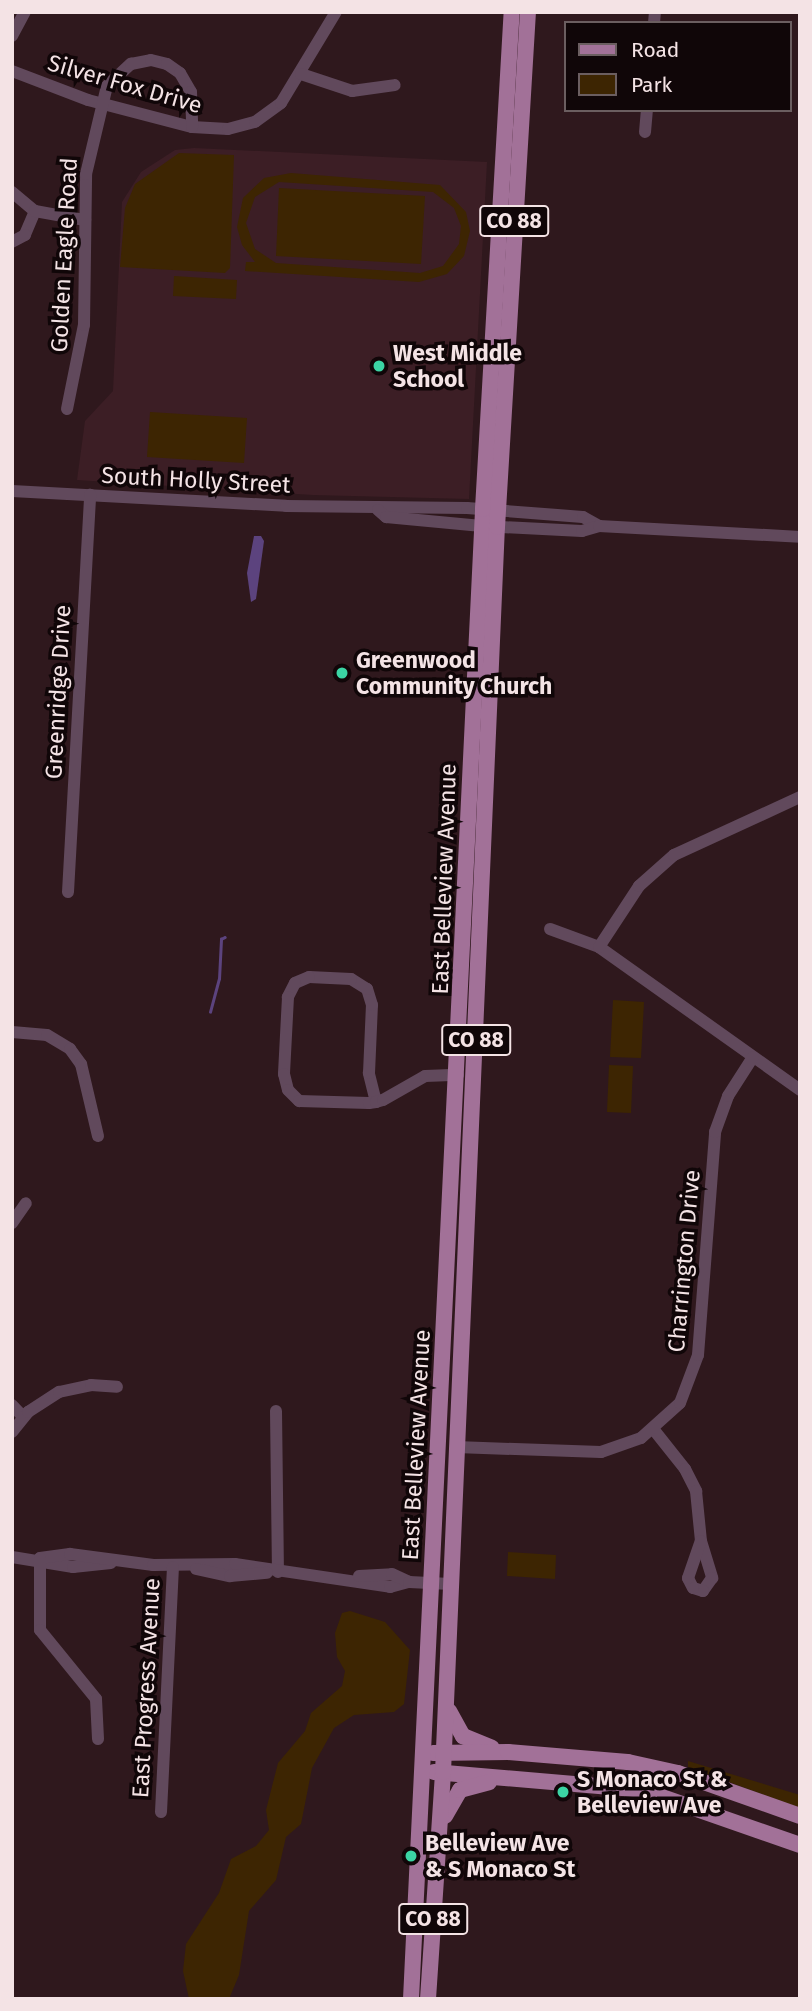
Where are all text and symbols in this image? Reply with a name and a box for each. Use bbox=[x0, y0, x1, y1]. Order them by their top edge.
legend bbox=[564, 21, 791, 112]
text: Road bbox=[631, 37, 679, 63]
street label: Silver Fox Drive bbox=[45, 49, 205, 119]
text: Park bbox=[631, 72, 672, 98]
street label: Golden Eagle Road bbox=[45, 157, 83, 353]
road number: CO 88 bbox=[479, 204, 549, 238]
place label: West Middle School bbox=[393, 339, 522, 393]
marker: West Middle School bbox=[371, 358, 387, 374]
street label: South Holly Street bbox=[101, 461, 291, 499]
street label: Greenridge Drive bbox=[40, 604, 76, 780]
place label: Greenwood Community Church bbox=[356, 646, 552, 700]
marker: Greenwood Community Church bbox=[334, 665, 350, 681]
street label: East Belleview Avenue bbox=[426, 763, 462, 995]
road number: CO 88 bbox=[441, 1023, 511, 1058]
street label: Charrington Drive bbox=[662, 1169, 706, 1353]
street label: East Belleview Avenue bbox=[396, 1329, 436, 1561]
street label: East Progress Avenue bbox=[126, 1577, 166, 1799]
place label: S Monaco St & Belleview Ave bbox=[577, 1765, 727, 1819]
marker: S Monaco St & Belleview Ave bbox=[555, 1784, 571, 1800]
place label: Belleview Ave & S Monaco St bbox=[425, 1829, 575, 1883]
marker: Belleview Ave & S Monaco St bbox=[403, 1848, 419, 1864]
road number: CO 88 bbox=[398, 1902, 468, 1937]

